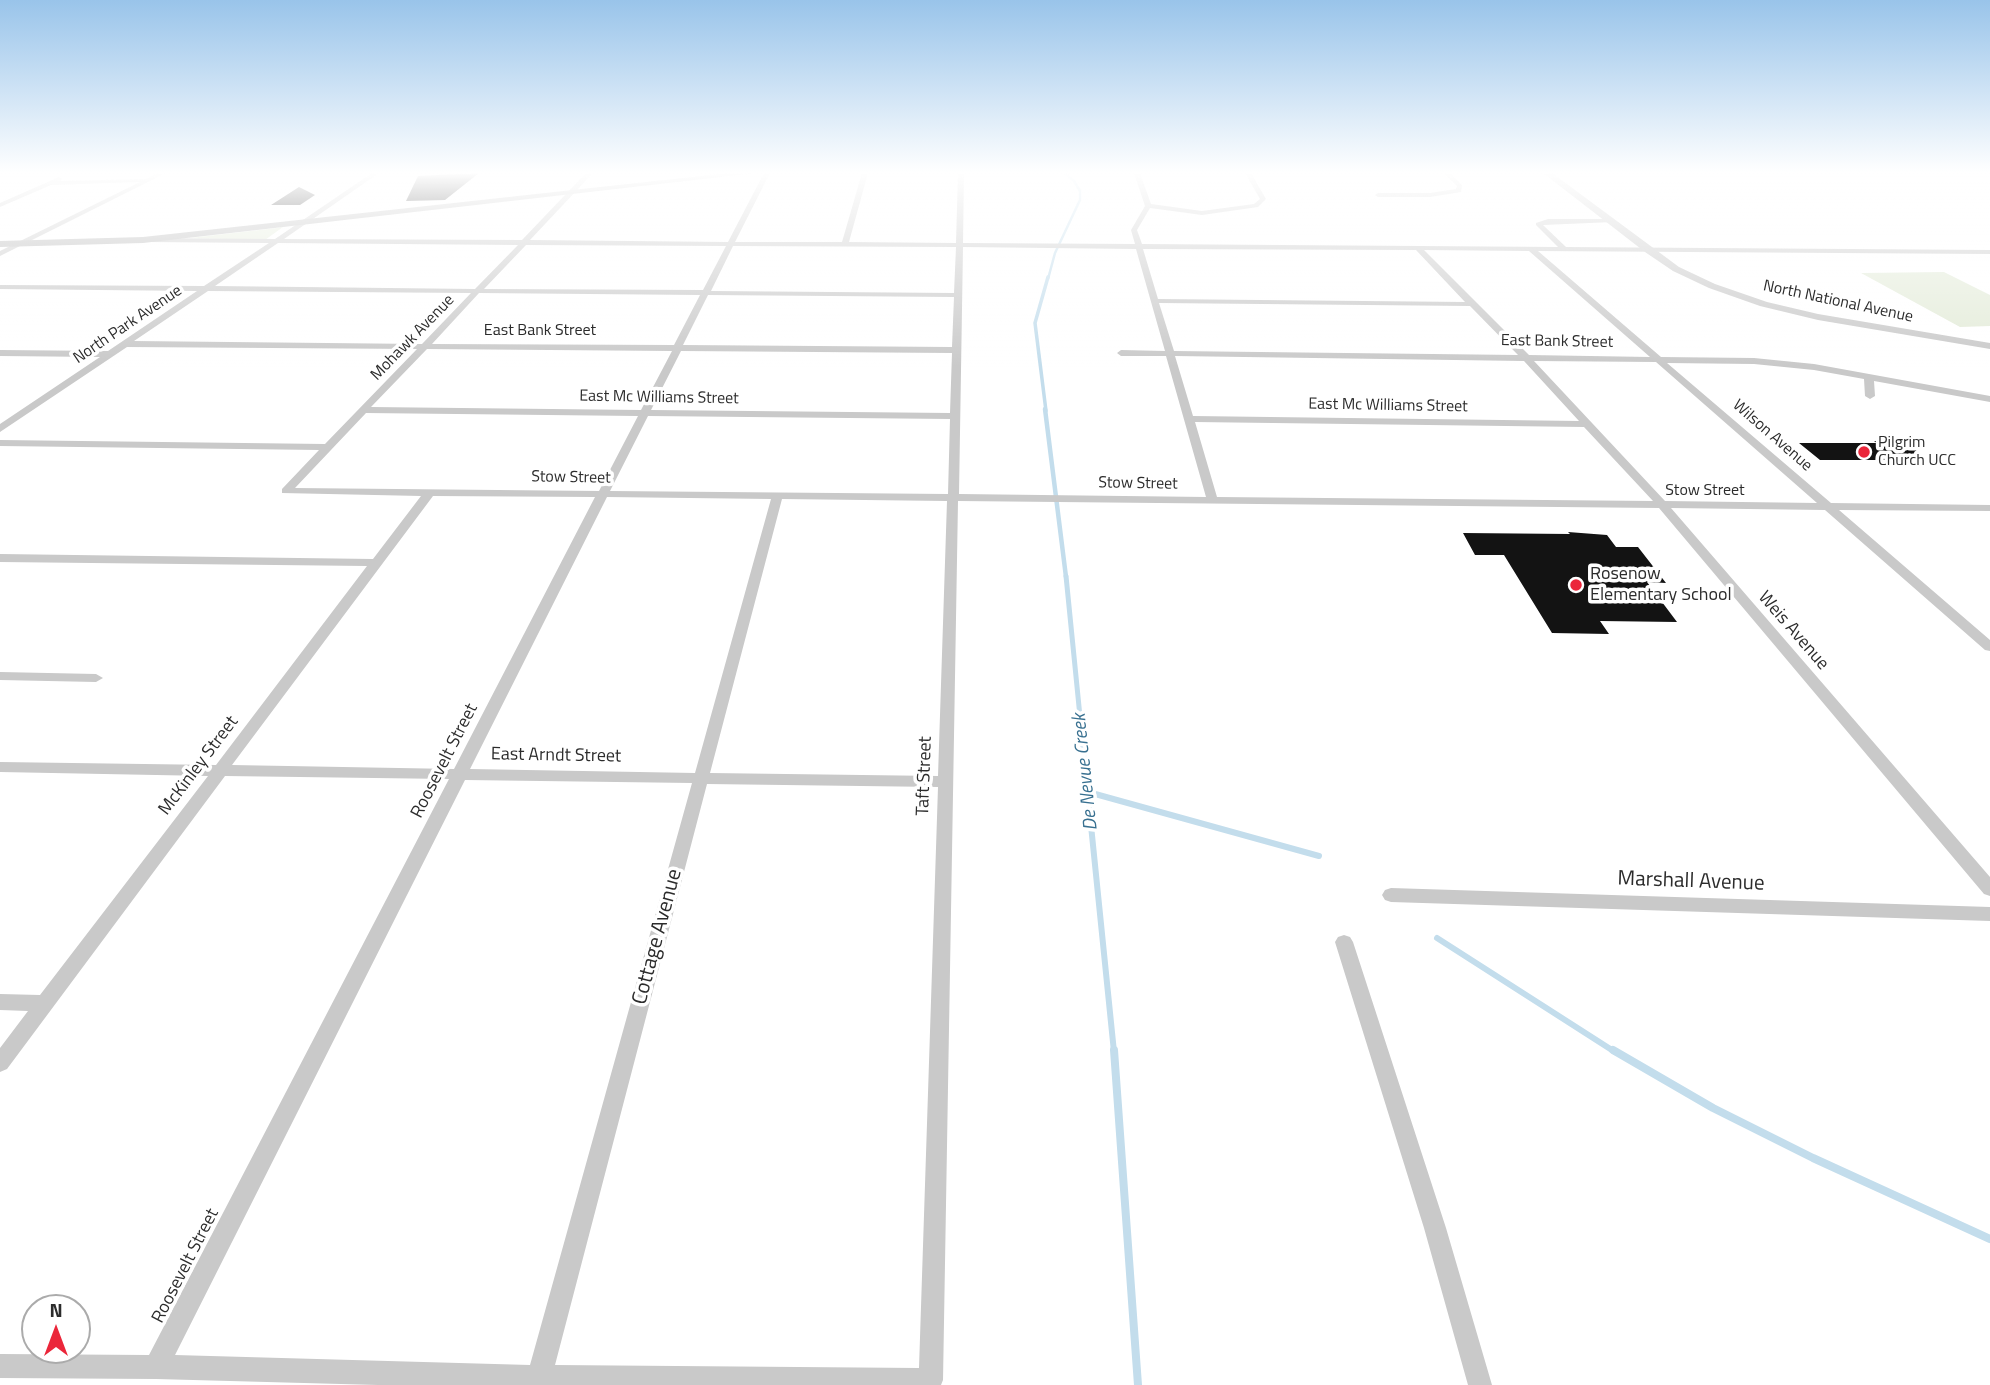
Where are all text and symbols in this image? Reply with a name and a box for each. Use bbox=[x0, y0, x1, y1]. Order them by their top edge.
street label: North National Avenue bbox=[1761, 277, 1915, 327]
street label: North Park Avenue bbox=[70, 282, 186, 368]
street label: Mohawk Avenue bbox=[367, 291, 459, 385]
street label: East Bank Street bbox=[484, 321, 596, 341]
street label: East Bank Street bbox=[1501, 331, 1613, 353]
street label: East Mc Williams Street bbox=[579, 387, 739, 409]
street label: East Mc Williams Street bbox=[1308, 395, 1468, 417]
street label: Wilson Avenue bbox=[1728, 396, 1816, 476]
place label: Pilgrim Church UCC bbox=[1878, 433, 1956, 471]
marker: Pilgrim Church UCC bbox=[1856, 444, 1872, 460]
street label: Stow Street bbox=[531, 468, 611, 488]
street label: Stow Street bbox=[1098, 474, 1178, 494]
street label: Stow Street bbox=[1665, 481, 1745, 501]
place label: Rosenow Elementary School bbox=[1590, 564, 1732, 606]
marker: Rosenow Elementary School bbox=[1568, 577, 1584, 593]
street label: Weis Avenue bbox=[1753, 587, 1833, 675]
street label: Roosevelt Street bbox=[407, 700, 483, 822]
street label: McKinley Street bbox=[155, 712, 243, 820]
water label: De Nevue Creek bbox=[1069, 712, 1103, 832]
street label: Taft Street bbox=[913, 736, 937, 816]
street label: East Arndt Street bbox=[491, 744, 621, 768]
street label: Cottage Avenue bbox=[628, 867, 688, 1007]
street label: Marshall Avenue bbox=[1617, 867, 1765, 897]
street label: Roosevelt Street bbox=[148, 1205, 224, 1327]
north arrow bbox=[21, 1294, 91, 1364]
text: N bbox=[49, 1295, 63, 1324]

